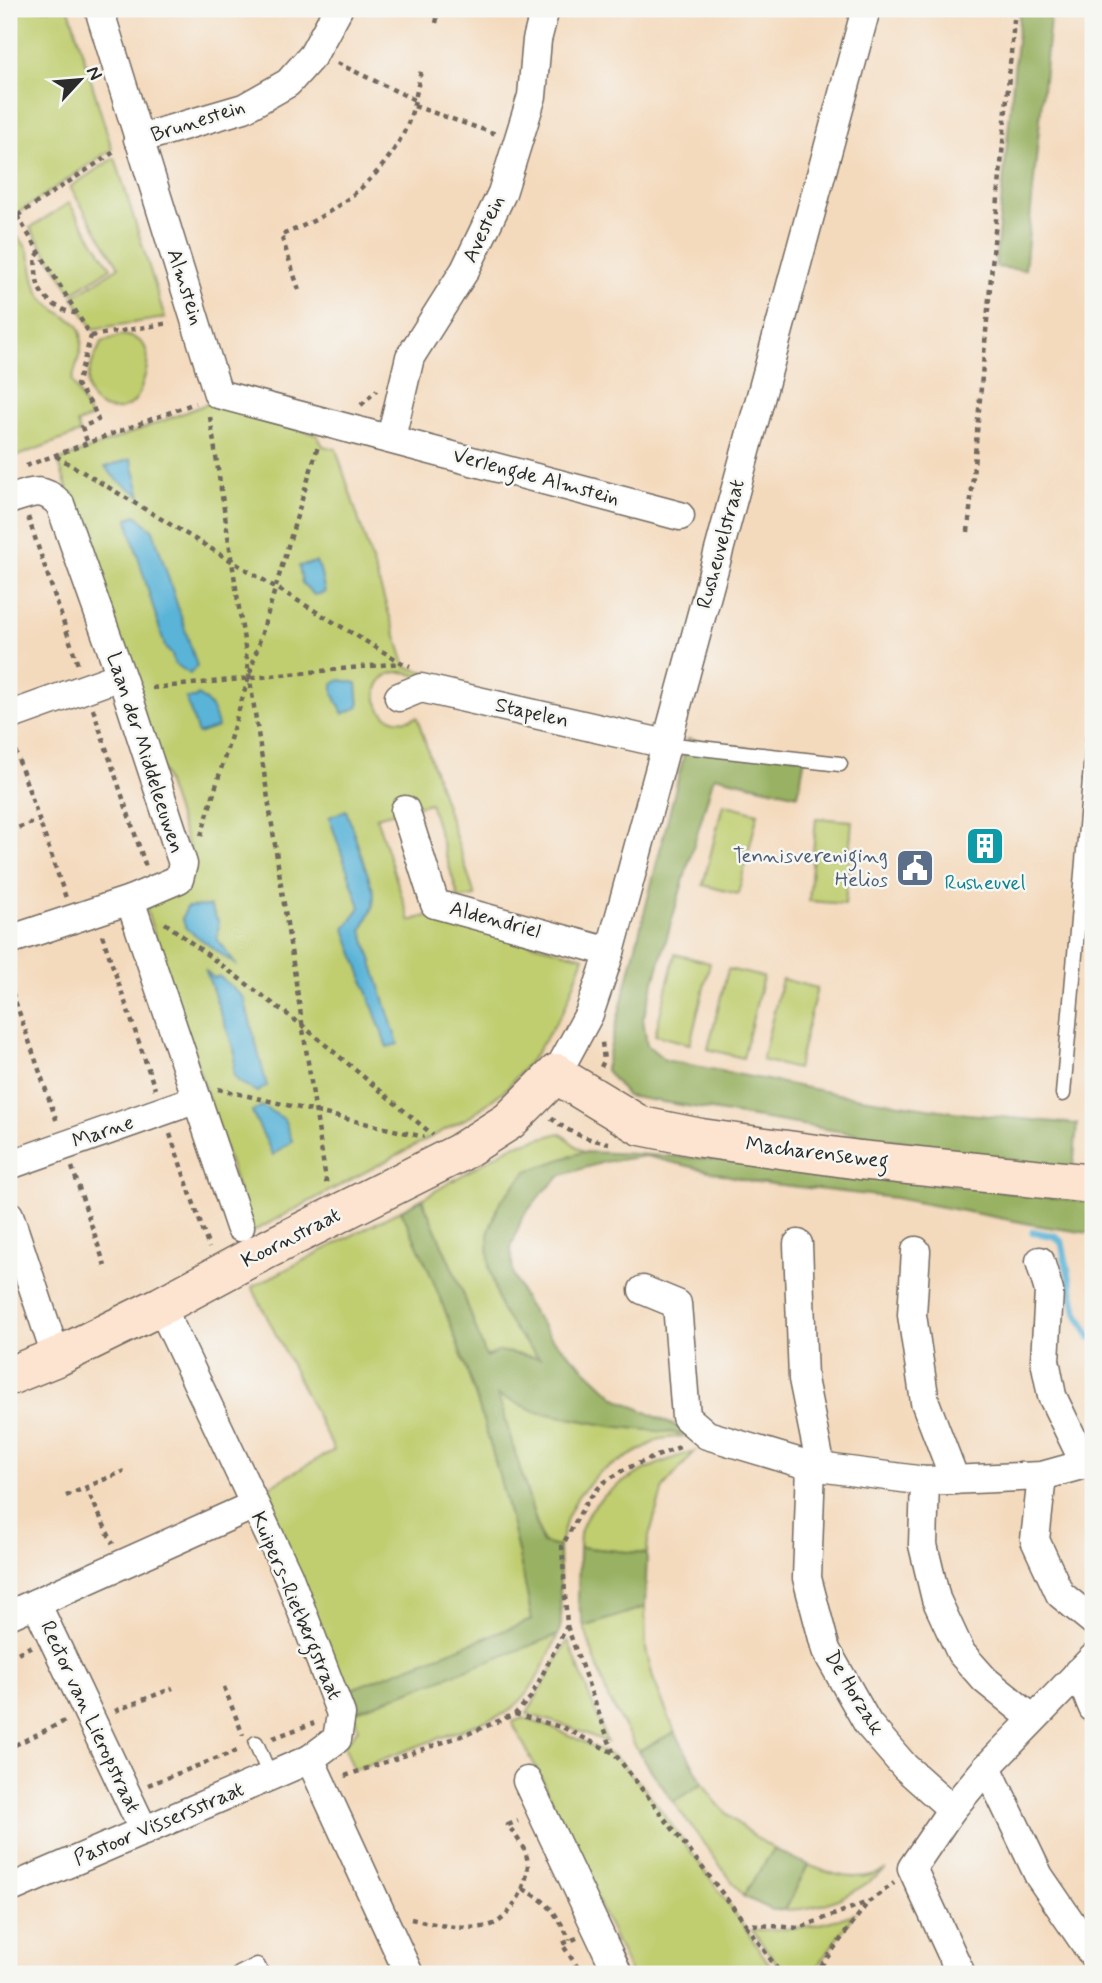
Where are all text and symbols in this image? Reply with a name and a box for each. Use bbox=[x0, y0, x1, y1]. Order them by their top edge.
north arrow bbox=[46, 46, 116, 116]
text: N bbox=[80, 62, 108, 84]
street label: Brunestein bbox=[147, 93, 249, 149]
street label: Avestein bbox=[456, 191, 512, 267]
street label: Almstein bbox=[160, 245, 210, 329]
street label: Verlengde Almstein bbox=[449, 441, 622, 515]
street label: Rusheuvelstraat bbox=[690, 476, 752, 612]
street label: Laan der Middeleeuwen bbox=[99, 649, 191, 857]
street label: Stapelen bbox=[493, 691, 571, 735]
building icon: Rusheuvel bbox=[964, 825, 1006, 867]
place label: Tennisvereniging Helios bbox=[733, 842, 888, 894]
public building icon: Tennisvereniging Helios bbox=[894, 847, 936, 889]
place label: Rusheuvel bbox=[944, 869, 1026, 897]
street label: Aldendriel bbox=[446, 894, 544, 946]
street label: Marne bbox=[69, 1108, 137, 1156]
street label: Macharenseweg bbox=[744, 1130, 890, 1178]
street label: Koornstraat bbox=[237, 1201, 346, 1275]
street label: Kuipers-Rietbergstraat bbox=[242, 1508, 348, 1705]
street label: Rector van Lieropstraat bbox=[33, 1616, 147, 1818]
street label: De Horzak bbox=[818, 1645, 890, 1741]
street label: Pastoor Vissersstraat bbox=[70, 1775, 249, 1873]

